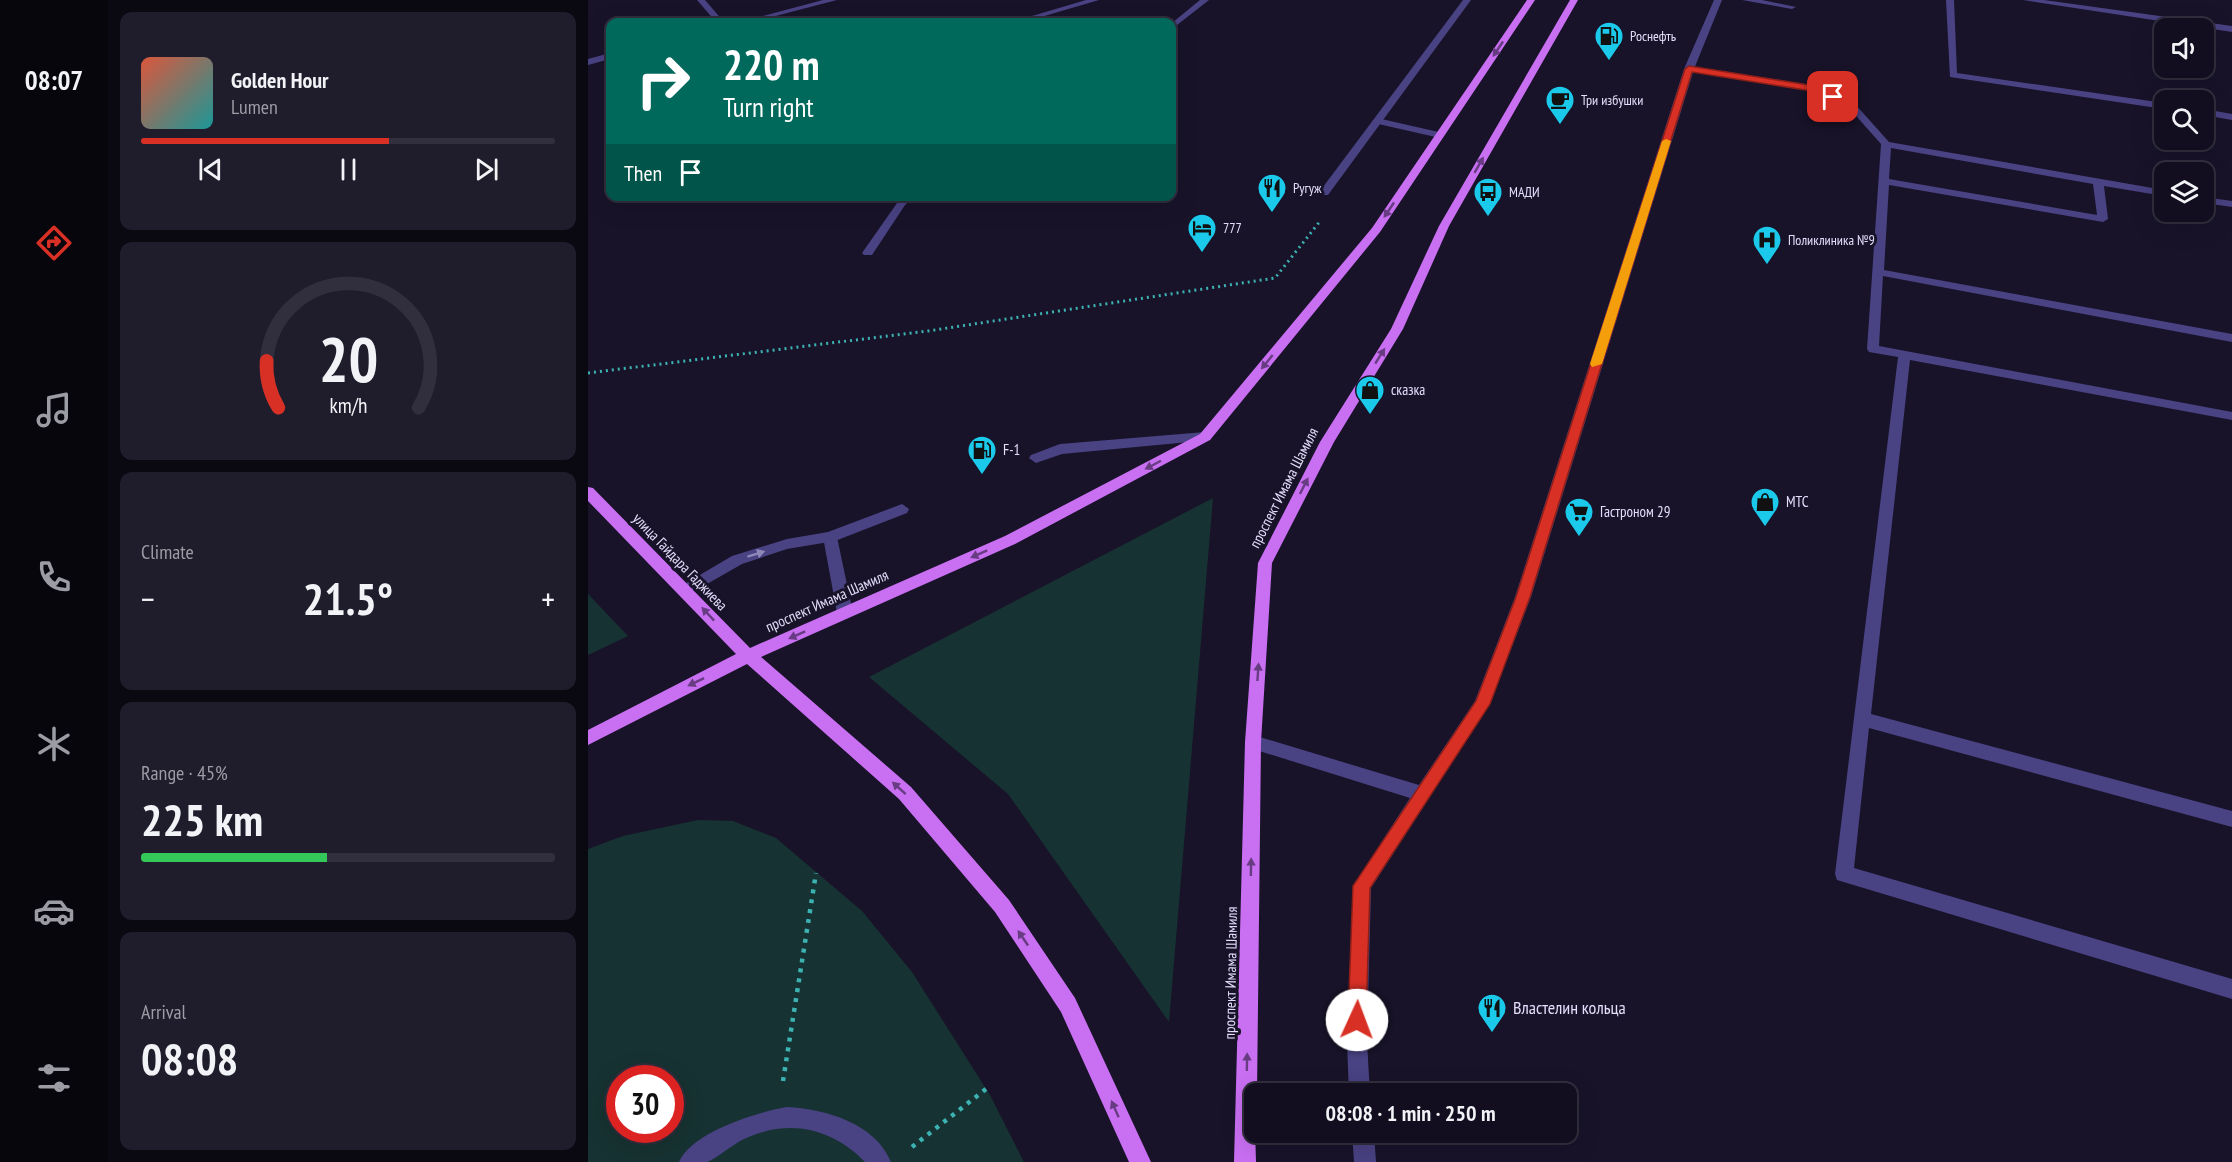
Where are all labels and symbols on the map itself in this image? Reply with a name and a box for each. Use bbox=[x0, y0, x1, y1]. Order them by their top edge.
fuel station icon: Роснефть bbox=[1593, 20, 1625, 62]
place label: Роснефть bbox=[1630, 27, 1676, 45]
one-way arrow bbox=[1492, 40, 1504, 56]
pin bbox=[1807, 71, 1858, 122]
cafe icon: Три избушки bbox=[1544, 84, 1576, 126]
place label: Три избушки bbox=[1581, 91, 1643, 109]
one-way arrow bbox=[1474, 156, 1484, 173]
restaurant icon: Ругуж bbox=[1256, 172, 1288, 214]
bus stop icon: МАДИ bbox=[1472, 176, 1504, 218]
place label: Ругуж bbox=[1293, 179, 1322, 197]
place label: МАДИ bbox=[1509, 183, 1540, 201]
one-way arrow bbox=[1383, 202, 1395, 218]
hotel icon: 777 bbox=[1186, 212, 1218, 254]
place label: 777 bbox=[1223, 219, 1242, 237]
hospital icon: Поликлиника №9 bbox=[1751, 224, 1783, 266]
place label: Поликлиника №9 bbox=[1788, 231, 1875, 249]
one-way arrow bbox=[1374, 348, 1385, 364]
one-way arrow bbox=[1260, 354, 1273, 370]
shop icon: сказка bbox=[1354, 374, 1386, 416]
place label: сказка bbox=[1391, 380, 1425, 399]
street label: проспект Имама Шамиля bbox=[1245, 424, 1322, 551]
fuel station icon: F-1 bbox=[966, 434, 998, 476]
place label: F-1 bbox=[1003, 440, 1020, 459]
one-way arrow bbox=[1144, 460, 1161, 470]
one-way arrow bbox=[1299, 478, 1309, 495]
shop icon: МТС bbox=[1749, 486, 1781, 528]
place label: МТС bbox=[1786, 492, 1809, 511]
supermarket icon: Гастроном 29 bbox=[1563, 496, 1595, 538]
place label: Гастроном 29 bbox=[1600, 502, 1671, 521]
street label: улица Гайдара Гаджиева bbox=[629, 509, 732, 614]
one-way arrow bbox=[747, 549, 765, 558]
one-way arrow bbox=[970, 549, 988, 559]
street label: проспект Имама Шамиля bbox=[762, 565, 891, 636]
one-way arrow bbox=[701, 606, 715, 621]
one-way arrow bbox=[788, 630, 805, 639]
one-way arrow bbox=[1253, 662, 1262, 681]
one-way arrow bbox=[687, 677, 704, 686]
one-way arrow bbox=[891, 781, 906, 795]
one-way arrow bbox=[1246, 857, 1255, 876]
street label: проспект Имама Шамиля bbox=[1220, 906, 1241, 1039]
one-way arrow bbox=[1018, 930, 1029, 946]
position arrow bbox=[1325, 988, 1389, 1052]
restaurant icon: Властелин кольца bbox=[1476, 992, 1508, 1034]
place label: Властелин кольца bbox=[1513, 996, 1626, 1019]
one-way arrow bbox=[1242, 1052, 1252, 1071]
speed limit sign: 30 bbox=[606, 1065, 684, 1143]
one-way arrow bbox=[1111, 1100, 1120, 1117]

